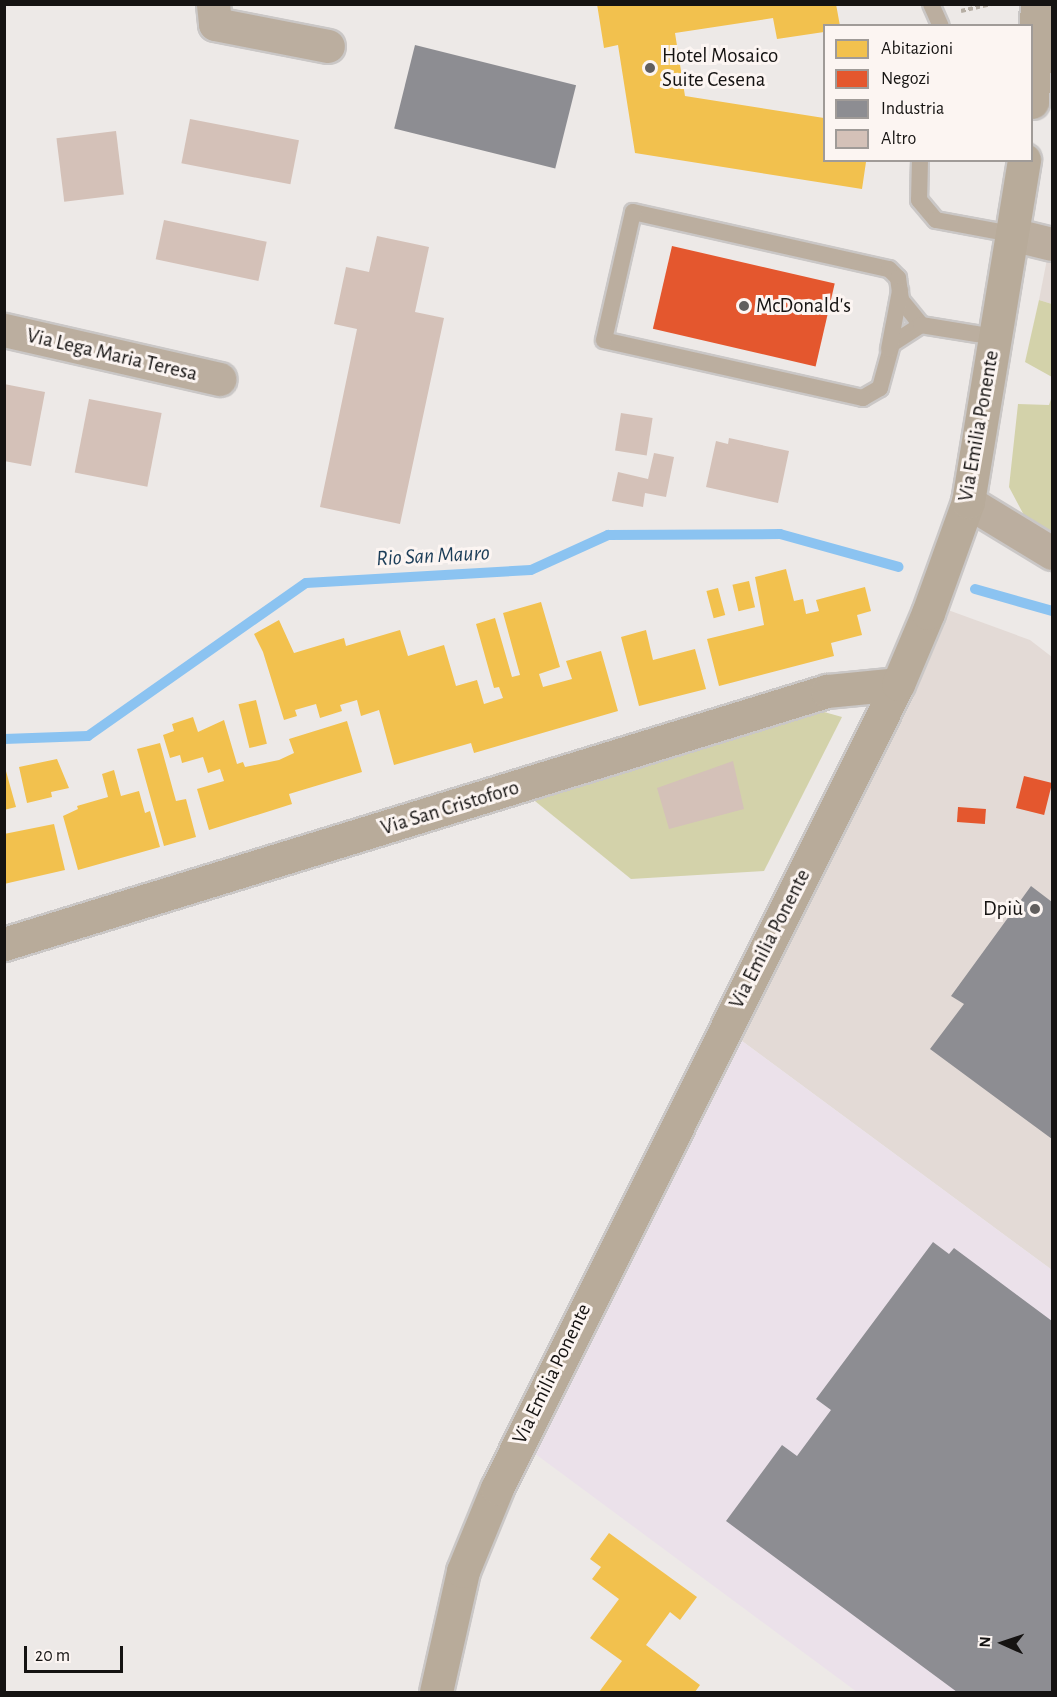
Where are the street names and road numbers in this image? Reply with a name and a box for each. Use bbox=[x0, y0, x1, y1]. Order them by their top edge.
street label: Via Lega Maria Teresa bbox=[24, 323, 200, 387]
street label: Via Emilia Ponente bbox=[953, 349, 1005, 503]
street label: Via San Cristoforo bbox=[378, 775, 522, 841]
street label: Via Emilia Ponente bbox=[724, 865, 816, 1013]
street label: Via Emilia Ponente bbox=[507, 1300, 597, 1448]

